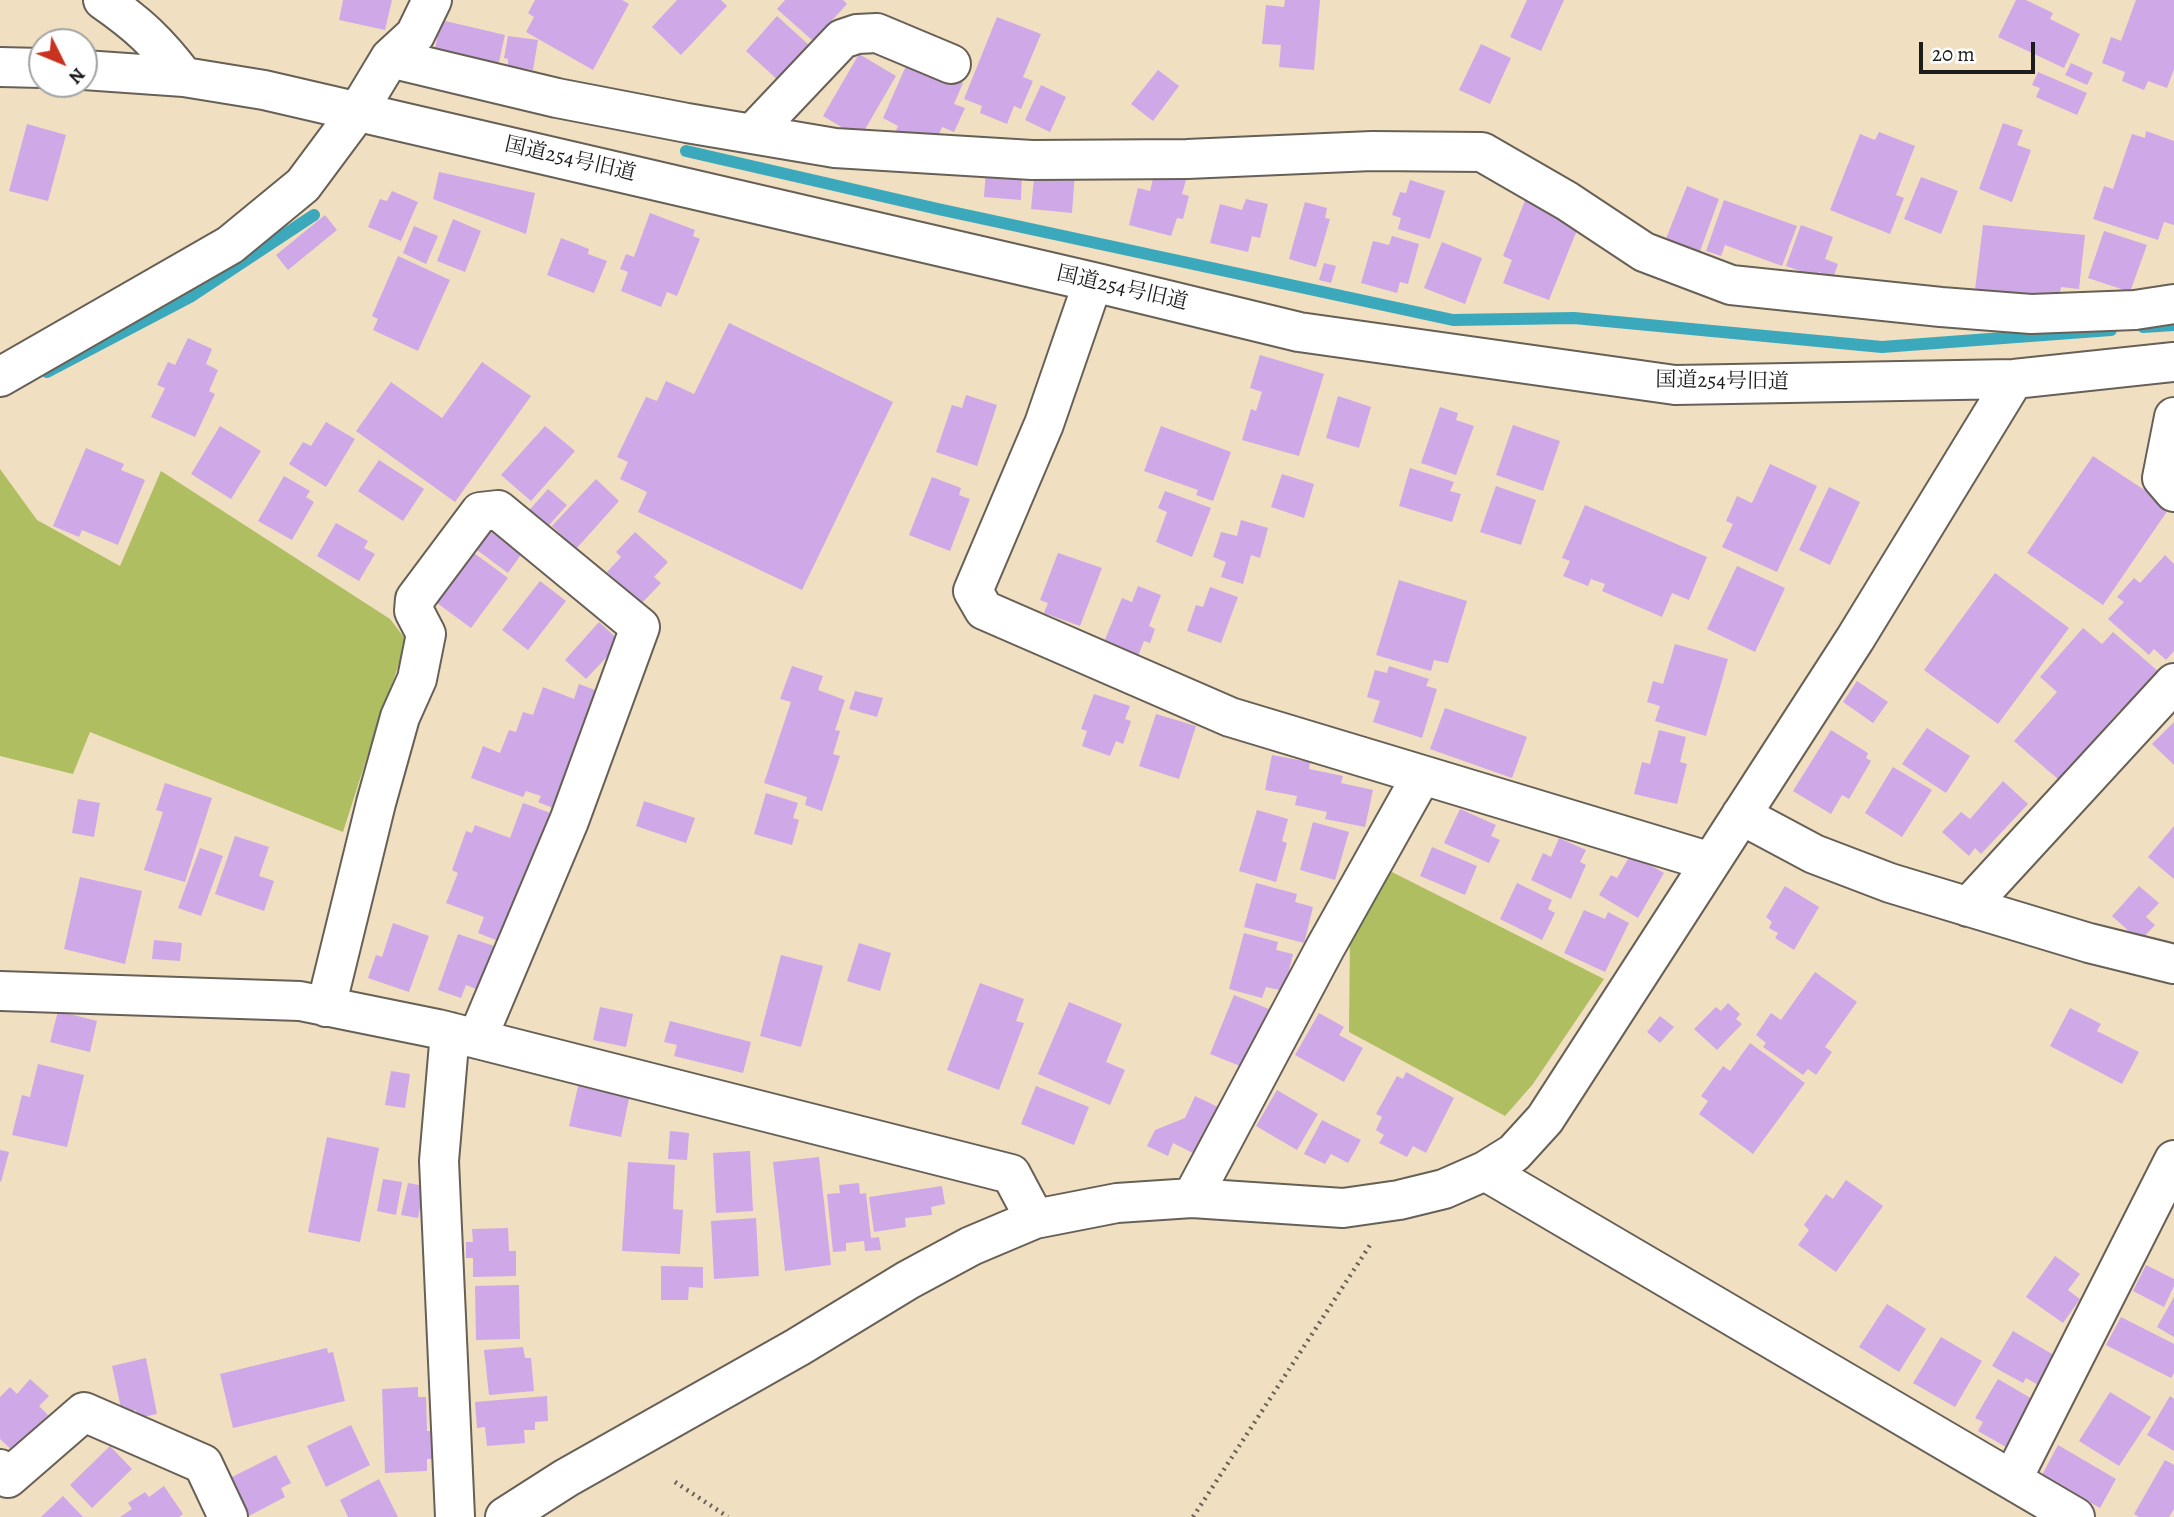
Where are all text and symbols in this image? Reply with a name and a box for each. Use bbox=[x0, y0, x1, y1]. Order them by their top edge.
north arrow bbox=[28, 28, 98, 98]
scale bar bbox=[1922, 28, 2038, 72]
text: 20 m bbox=[1932, 40, 1975, 68]
text: N bbox=[63, 62, 91, 90]
street label: 国道254号旧道 bbox=[502, 133, 638, 187]
street label: 国道254号旧道 bbox=[1054, 262, 1190, 316]
street label: 国道254号旧道 bbox=[1655, 368, 1789, 396]

